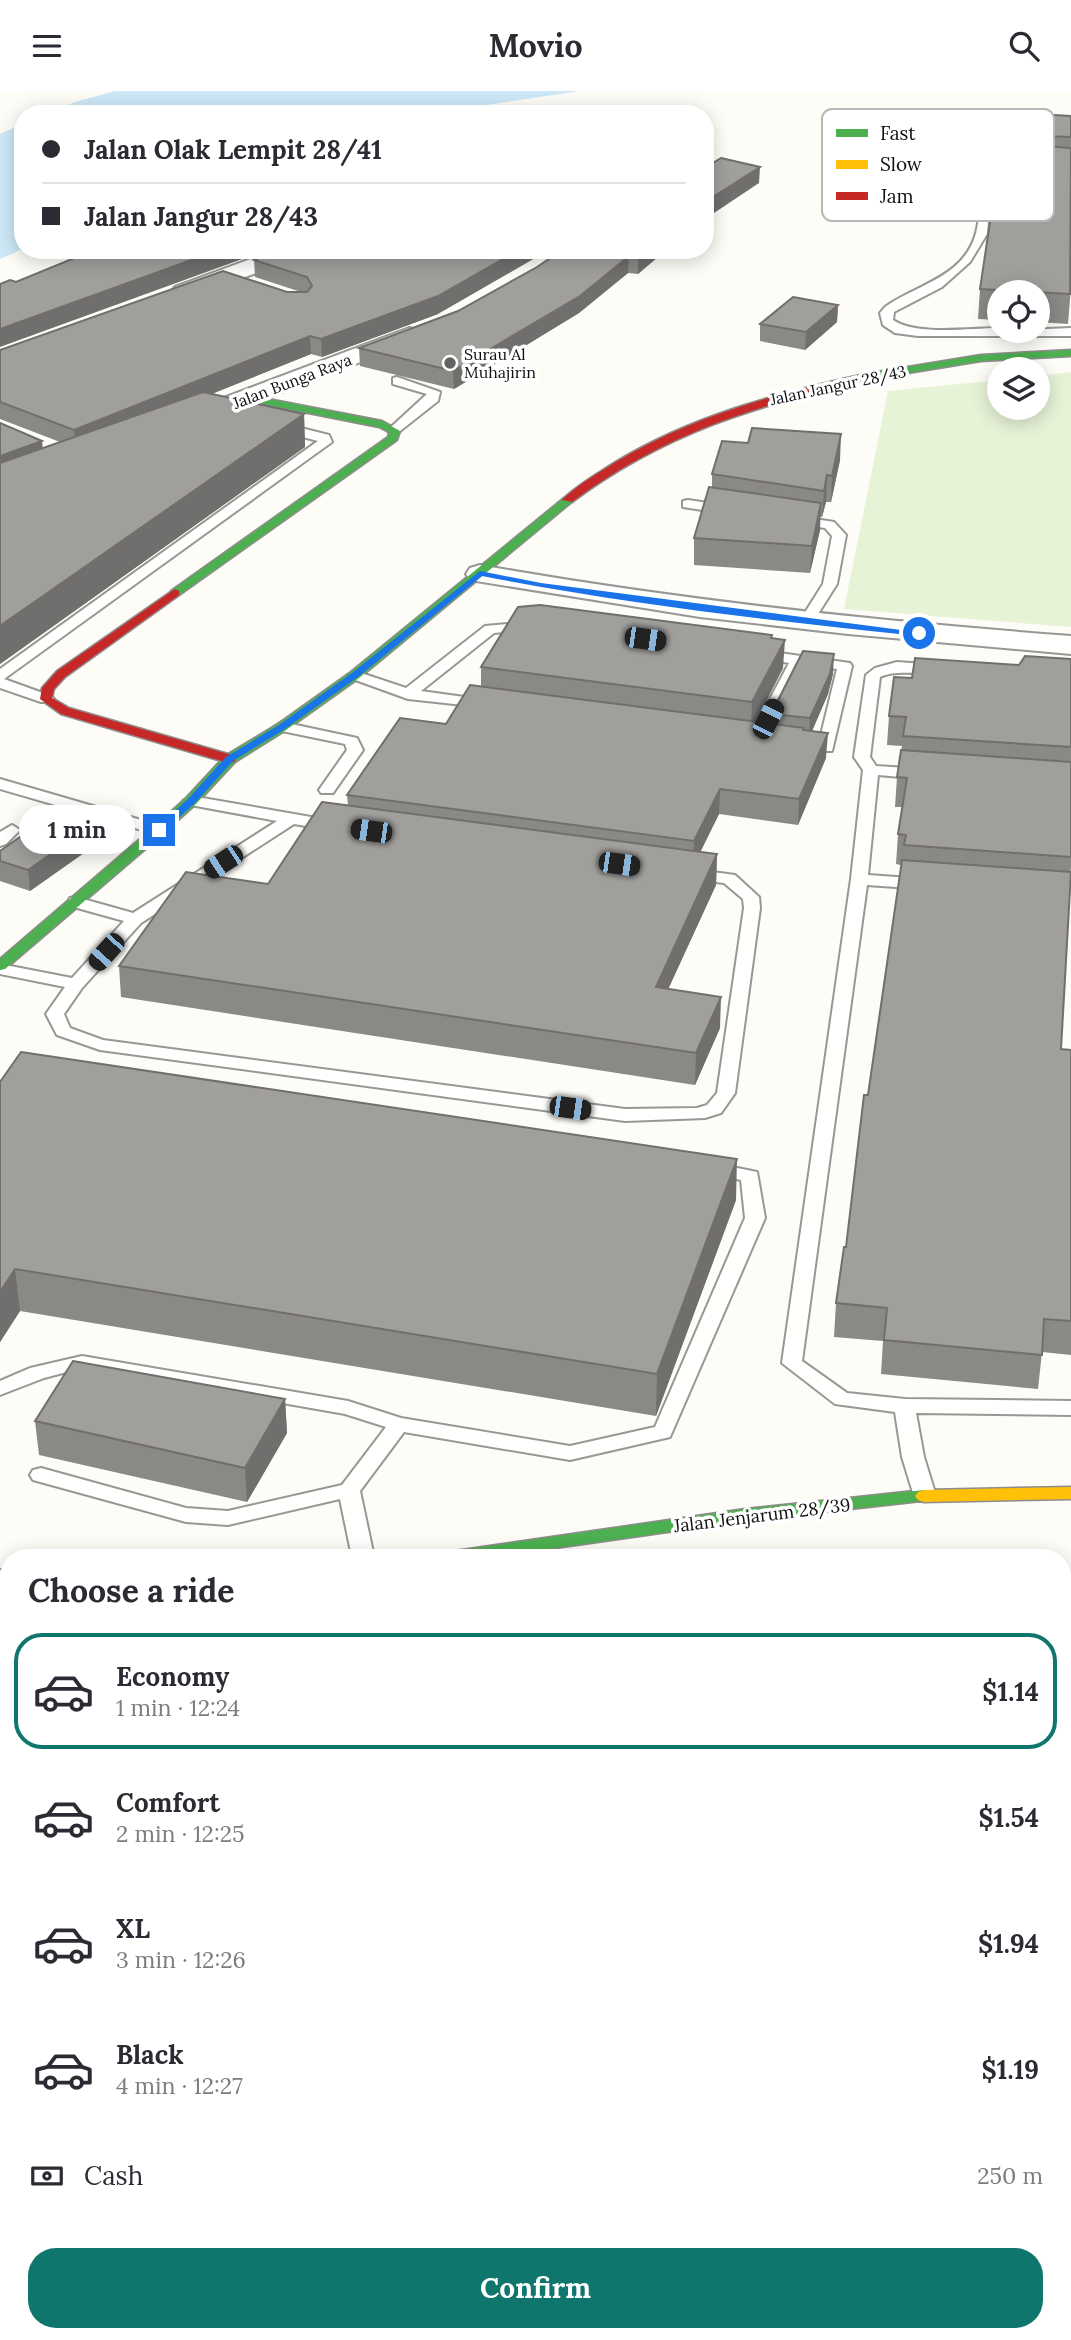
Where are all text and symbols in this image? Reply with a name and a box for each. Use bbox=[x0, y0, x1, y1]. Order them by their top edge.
text: Movio bbox=[488, 25, 583, 66]
icon: menu bbox=[28, 27, 66, 65]
icon: search bbox=[1005, 27, 1043, 65]
legend bbox=[822, 109, 1054, 221]
text: Fast bbox=[880, 121, 916, 145]
text: Jalan Olak Lempit 28/41 bbox=[84, 133, 382, 166]
text: Slow bbox=[880, 152, 923, 176]
text: Jam bbox=[879, 184, 914, 208]
text: Jalan Jangur 28/43 bbox=[84, 200, 318, 233]
map controls bbox=[987, 280, 1050, 420]
button: locate bbox=[987, 280, 1050, 343]
place label: Surau Al Muhajirin bbox=[464, 344, 536, 382]
street label: Jalan Bunga Raya bbox=[229, 349, 354, 413]
marker: Surau Al Muhajirin bbox=[442, 355, 458, 371]
button: layers bbox=[987, 357, 1050, 420]
street label: Jalan Jangur 28/43 bbox=[767, 361, 908, 410]
route start bbox=[903, 617, 935, 649]
car bbox=[623, 626, 668, 652]
car bbox=[750, 696, 787, 742]
callout: 1 min bbox=[19, 805, 134, 855]
route end bbox=[143, 814, 175, 846]
text: 1 min bbox=[48, 815, 106, 844]
car bbox=[349, 818, 394, 844]
car bbox=[200, 842, 247, 882]
car bbox=[597, 851, 642, 877]
car bbox=[85, 929, 128, 975]
car bbox=[548, 1095, 593, 1121]
street label: Jalan Jenjarum 28/39 bbox=[671, 1493, 852, 1537]
text: Choose a ride bbox=[28, 1570, 235, 1611]
icon: car bbox=[32, 1660, 95, 1723]
text: Economy bbox=[116, 1660, 229, 1693]
text: $1.14 bbox=[982, 1675, 1039, 1708]
text: 1 min · 12:24 bbox=[116, 1693, 240, 1722]
icon: car bbox=[32, 1786, 95, 1849]
text: Comfort bbox=[116, 1786, 220, 1819]
text: $1.54 bbox=[979, 1801, 1039, 1834]
text: 2 min · 12:25 bbox=[116, 1819, 245, 1848]
icon: car bbox=[32, 1912, 95, 1975]
text: XL bbox=[116, 1912, 150, 1945]
text: $1.94 bbox=[978, 1927, 1039, 1960]
text: 3 min · 12:26 bbox=[116, 1945, 246, 1974]
icon: car bbox=[32, 2038, 95, 2101]
text: Black bbox=[116, 2038, 184, 2071]
text: $1.19 bbox=[982, 2053, 1039, 2086]
text: 4 min · 12:27 bbox=[116, 2071, 243, 2100]
icon: cash bbox=[28, 2157, 66, 2195]
text: Cash bbox=[84, 2159, 143, 2192]
text: 250 m bbox=[977, 2161, 1043, 2190]
button: Confirm bbox=[28, 2248, 1043, 2328]

